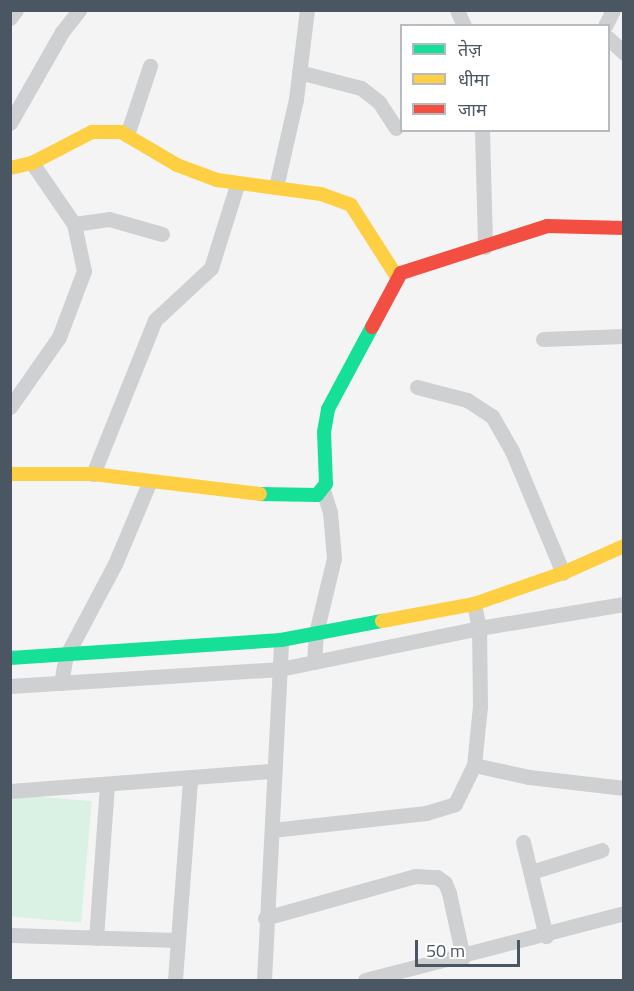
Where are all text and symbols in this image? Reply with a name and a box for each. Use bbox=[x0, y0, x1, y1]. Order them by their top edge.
legend bbox=[400, 24, 610, 132]
text: तेज़ bbox=[458, 36, 482, 63]
text: धीमा bbox=[458, 66, 489, 93]
text: जाम bbox=[458, 96, 487, 123]
scale bar bbox=[418, 928, 523, 966]
text: 50 m bbox=[426, 937, 465, 964]

